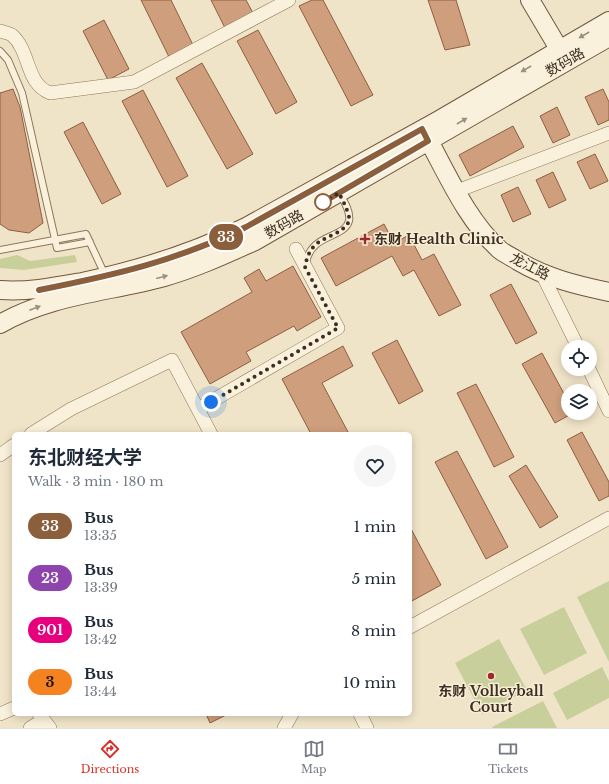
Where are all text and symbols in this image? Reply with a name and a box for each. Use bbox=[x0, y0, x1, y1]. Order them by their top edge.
one-way arrow bbox=[578, 32, 590, 39]
street label: 数码路 bbox=[542, 44, 588, 80]
one-way arrow bbox=[520, 66, 532, 73]
one-way arrow bbox=[456, 118, 468, 125]
unlabelled marker bbox=[314, 193, 332, 211]
street label: 数码路 bbox=[261, 206, 307, 242]
line badge: 33 bbox=[208, 224, 244, 250]
text: 33 bbox=[217, 228, 235, 246]
place label: 东财 Health Clinic bbox=[374, 230, 504, 248]
marker: 东财 Health Clinic bbox=[359, 233, 371, 245]
street label: 龙江路 bbox=[507, 248, 553, 284]
one-way arrow bbox=[155, 274, 168, 280]
one-way arrow bbox=[30, 305, 42, 311]
map controls bbox=[561, 340, 597, 420]
button: locate bbox=[561, 340, 597, 376]
button: layers bbox=[561, 384, 597, 420]
your location bbox=[201, 392, 221, 412]
button: heart bbox=[354, 445, 396, 487]
text: 东北财经大学 bbox=[28, 446, 142, 469]
text: Walk · 3 min · 180 m bbox=[28, 473, 163, 490]
text: Bus bbox=[84, 508, 114, 527]
text: 33 bbox=[41, 517, 59, 535]
text: 1 min bbox=[353, 517, 396, 536]
text: 13:35 bbox=[84, 527, 117, 544]
text: Bus bbox=[84, 560, 114, 579]
text: 23 bbox=[41, 569, 59, 587]
text: 5 min bbox=[352, 569, 396, 588]
text: 13:39 bbox=[84, 579, 118, 596]
text: Bus bbox=[84, 612, 114, 631]
text: 901 bbox=[37, 621, 63, 639]
text: 8 min bbox=[351, 621, 396, 640]
text: 13:42 bbox=[84, 631, 117, 648]
text: Bus bbox=[84, 664, 114, 683]
marker: 东财 Volleyball Court bbox=[486, 671, 496, 681]
text: 3 bbox=[46, 673, 54, 691]
text: 10 min bbox=[343, 673, 396, 692]
place label: 东财 Volleyball Court bbox=[438, 682, 544, 716]
text: 13:44 bbox=[84, 683, 117, 700]
tab: Directions bbox=[81, 738, 139, 776]
tab: Map bbox=[301, 738, 327, 776]
tab: Tickets bbox=[488, 738, 528, 776]

